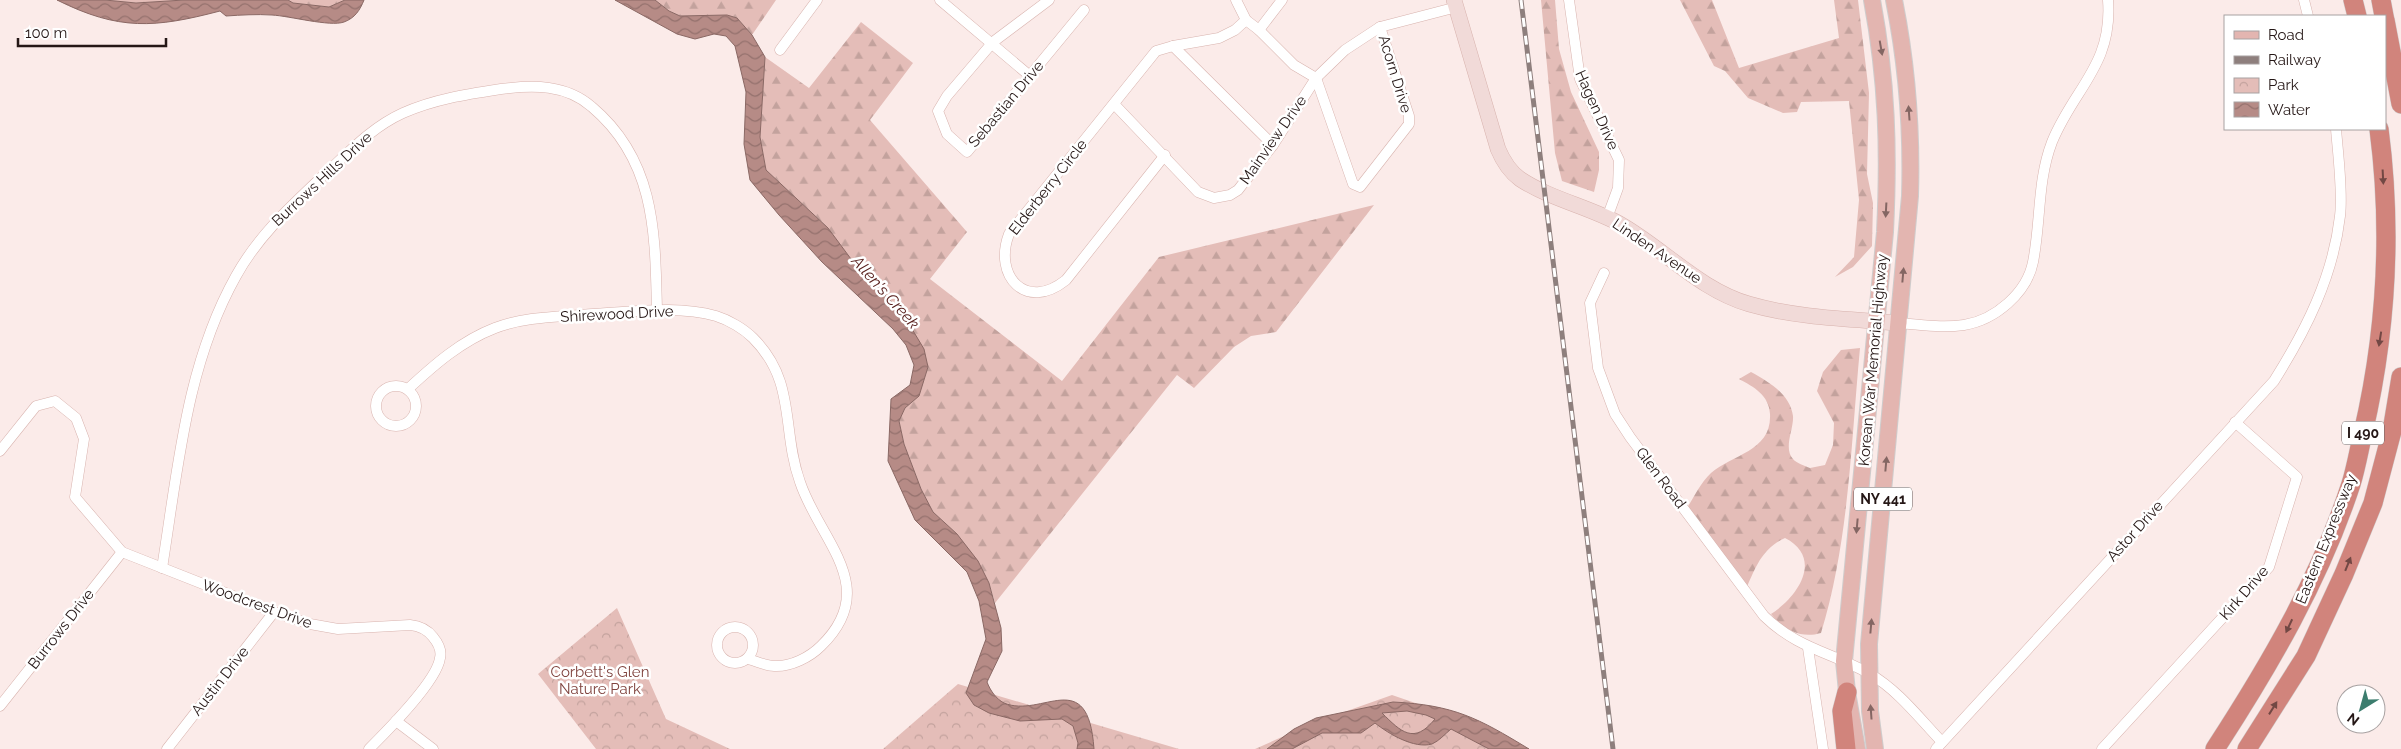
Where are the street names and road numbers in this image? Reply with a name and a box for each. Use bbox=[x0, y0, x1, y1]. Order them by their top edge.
street label: Acorn Drive bbox=[1375, 33, 1415, 115]
street label: Sebastian Drive bbox=[965, 57, 1048, 151]
street label: Hagen Drive bbox=[1571, 67, 1623, 153]
street label: Mainview Drive bbox=[1236, 92, 1310, 188]
street label: Burrows Hills Drive bbox=[268, 128, 376, 230]
street label: Elderberry Circle bbox=[1005, 135, 1091, 238]
street label: Linden Avenue bbox=[1609, 215, 1705, 288]
street label: Korean War Memorial Highway bbox=[1855, 253, 1891, 467]
street label: Shirewood Drive bbox=[560, 302, 674, 326]
road number: I 490 bbox=[2342, 422, 2384, 444]
street label: Glen Road bbox=[1632, 444, 1690, 512]
street label: Eastern Expressway bbox=[2292, 472, 2360, 606]
road number: NY 441 bbox=[1854, 488, 1912, 510]
street label: Astor Drive bbox=[2103, 497, 2167, 565]
street label: Kirk Drive bbox=[2216, 562, 2272, 624]
street label: Woodcrest Drive bbox=[200, 576, 315, 632]
street label: Burrows Drive bbox=[24, 585, 98, 673]
street label: Austin Drive bbox=[187, 643, 253, 719]

